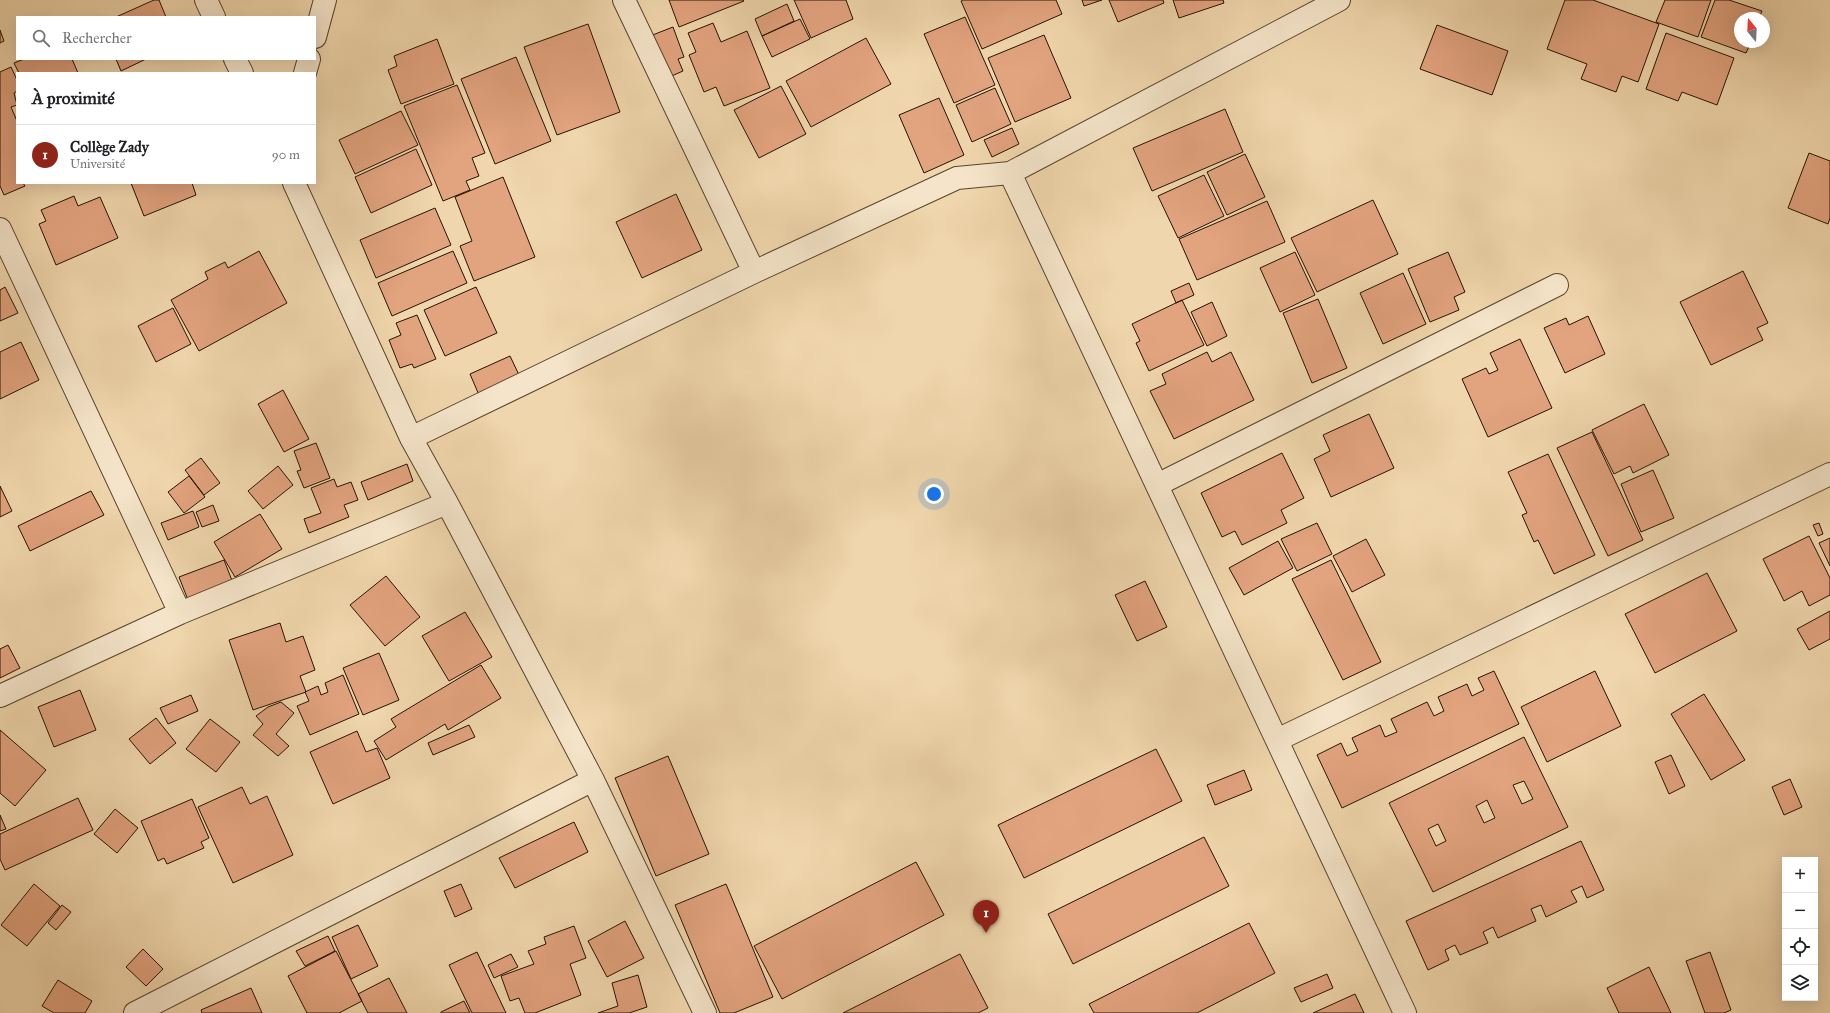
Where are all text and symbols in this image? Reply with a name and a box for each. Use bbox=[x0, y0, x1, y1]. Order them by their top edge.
north arrow bbox=[1734, 12, 1770, 48]
search box bbox=[16, 16, 316, 60]
icon: search bbox=[30, 27, 52, 49]
text: Rechercher bbox=[62, 29, 132, 47]
text: À proximité bbox=[32, 88, 115, 109]
text: Collège Zady bbox=[70, 138, 149, 156]
text: 1 bbox=[42, 147, 48, 163]
text: 90 m bbox=[272, 147, 300, 163]
text: Université bbox=[70, 156, 125, 172]
your location bbox=[924, 484, 944, 504]
map controls bbox=[1782, 857, 1818, 1001]
button: + bbox=[1782, 857, 1818, 893]
button: − bbox=[1782, 893, 1818, 929]
pin: 1 bbox=[973, 900, 999, 933]
button: locate bbox=[1782, 929, 1818, 965]
button: layers bbox=[1782, 965, 1818, 1001]

